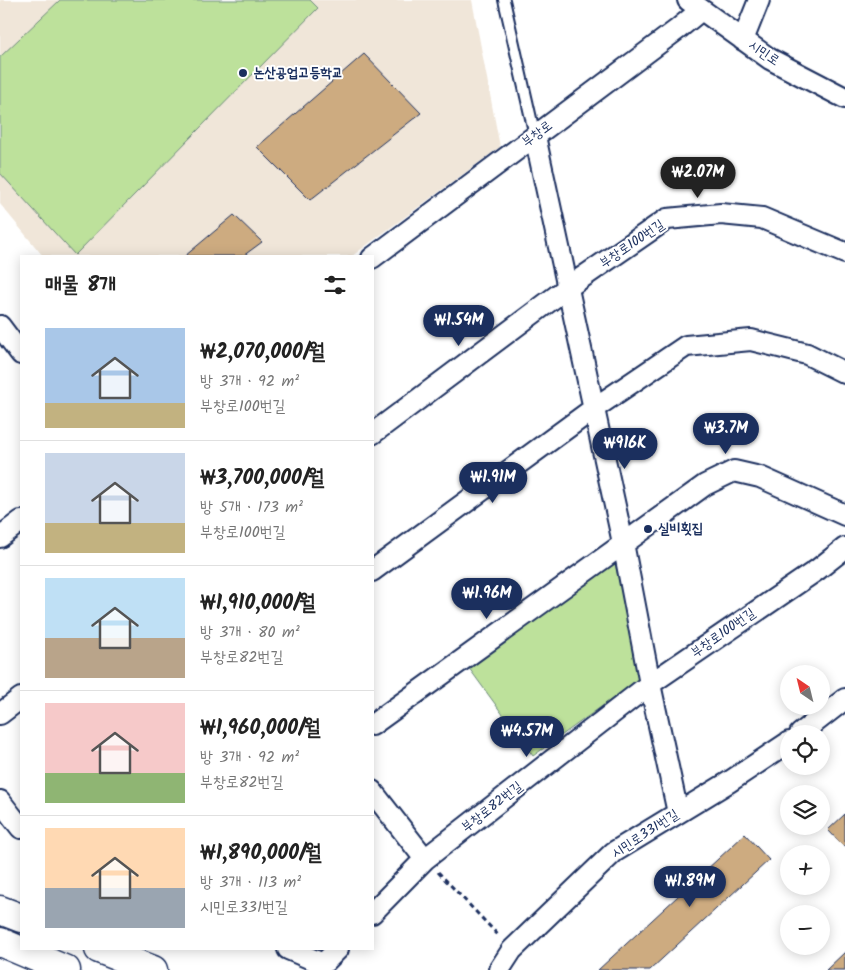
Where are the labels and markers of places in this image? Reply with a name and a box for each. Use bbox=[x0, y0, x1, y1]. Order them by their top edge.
place label: 논산공업고등학교 bbox=[253, 62, 343, 84]
marker: 논산공업고등학교 bbox=[237, 67, 249, 79]
pin: ₩2.07M bbox=[657, 156, 739, 199]
pin: ₩1.54M bbox=[418, 304, 500, 347]
pin: ₩3.7M bbox=[691, 412, 761, 455]
pin: ₩916K bbox=[590, 428, 660, 470]
pin: ₩1.91M bbox=[452, 462, 534, 504]
place label: 실비횟집 bbox=[658, 518, 703, 540]
marker: 실비횟집 bbox=[642, 523, 654, 535]
pin: ₩1.96M bbox=[446, 578, 528, 620]
pin: ₩4.57M bbox=[486, 716, 568, 758]
pin: ₩1.89M bbox=[649, 866, 731, 908]

